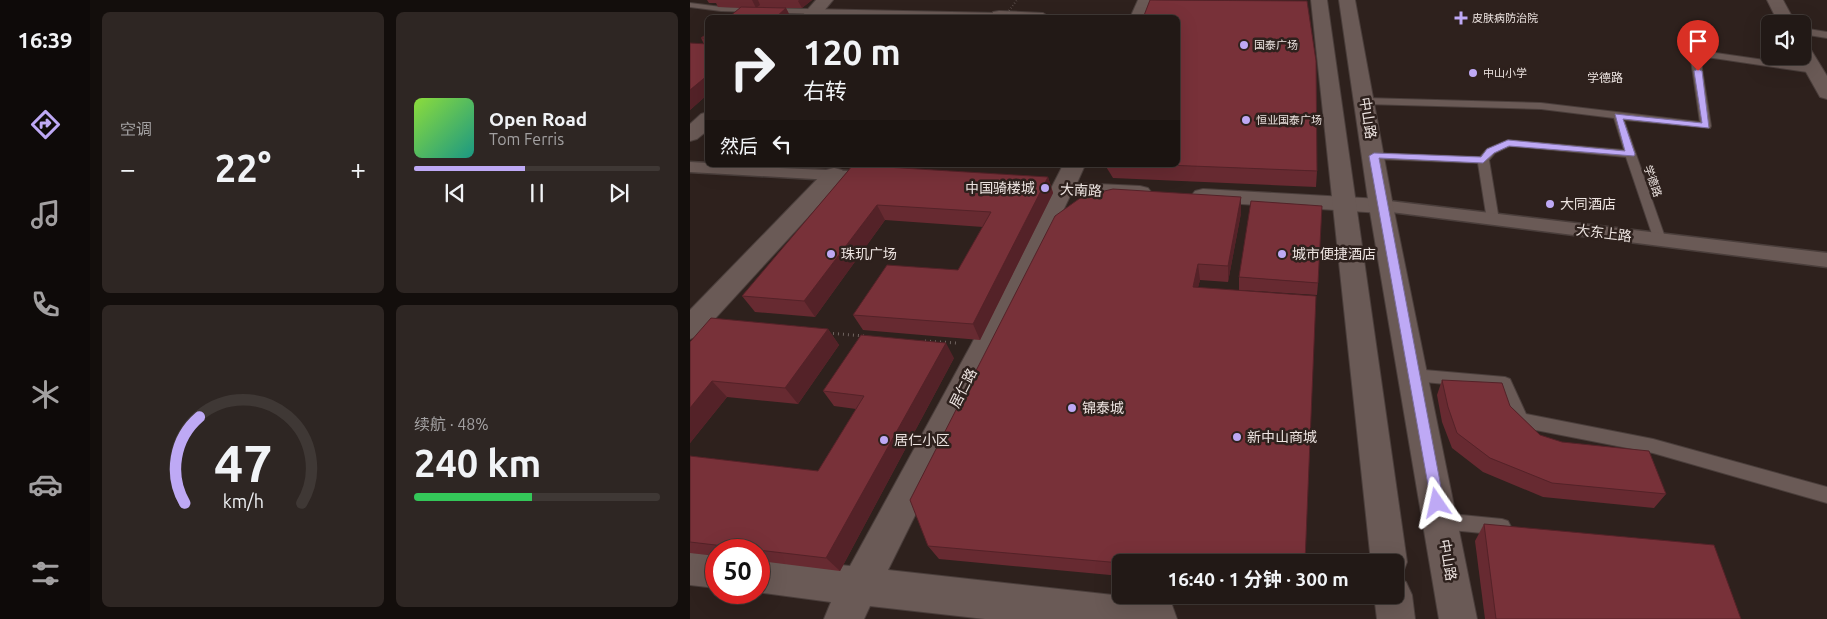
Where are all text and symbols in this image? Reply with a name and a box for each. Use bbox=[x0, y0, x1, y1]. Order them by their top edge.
marker: 皮肤病防治院 bbox=[1454, 11, 1468, 25]
place label: 皮肤病防治院 bbox=[1472, 12, 1538, 24]
map controls bbox=[1761, 15, 1811, 65]
button: sound bbox=[1761, 15, 1811, 65]
pin bbox=[1677, 20, 1719, 71]
text: 16:39 bbox=[17, 27, 73, 52]
icon: arrive bbox=[1684, 27, 1712, 55]
text: 120 m bbox=[803, 32, 901, 72]
icon: right bbox=[720, 35, 785, 100]
marker: 国泰广场 bbox=[1238, 39, 1250, 51]
place label: 国泰广场 bbox=[1254, 39, 1298, 51]
marker: 中山小学 bbox=[1467, 67, 1479, 79]
place label: 中山小学 bbox=[1483, 67, 1527, 79]
district label: 学德路 bbox=[1587, 71, 1623, 84]
text: 右转 bbox=[803, 78, 847, 103]
street label: 中山路 bbox=[1357, 96, 1379, 140]
icon: directions bbox=[28, 107, 63, 142]
text: Open Road bbox=[489, 108, 587, 130]
marker: 恒业国泰广场 bbox=[1240, 114, 1252, 126]
place label: 恒业国泰广场 bbox=[1256, 114, 1322, 126]
text: 空调 bbox=[120, 120, 152, 138]
text: Tom Ferris bbox=[489, 130, 564, 148]
icon: left bbox=[768, 130, 796, 158]
text: 然后 bbox=[720, 135, 758, 157]
text: 22° bbox=[215, 147, 271, 189]
text: − bbox=[120, 153, 136, 184]
text: + bbox=[350, 153, 366, 184]
street label: 学德路 bbox=[1642, 163, 1664, 199]
icon: previous bbox=[441, 179, 469, 207]
icon: pause bbox=[523, 179, 551, 207]
icon: next bbox=[605, 179, 633, 207]
place label: 中国骑楼城 bbox=[965, 180, 1035, 196]
street label: 大南路 bbox=[1060, 181, 1102, 199]
marker: 中国骑楼城 bbox=[1039, 182, 1051, 194]
place label: 大同酒店 bbox=[1560, 196, 1616, 212]
icon: music bbox=[28, 197, 63, 232]
marker: 大同酒店 bbox=[1544, 198, 1556, 210]
street label: 大东上路 bbox=[1575, 222, 1633, 244]
place label: 珠玑广场 bbox=[841, 246, 897, 262]
place label: 城市便捷酒店 bbox=[1292, 246, 1376, 262]
marker: 珠玑广场 bbox=[825, 248, 837, 260]
marker: 城市便捷酒店 bbox=[1276, 248, 1288, 260]
icon: phone bbox=[28, 287, 63, 322]
street label: 居仁路 bbox=[946, 366, 980, 410]
icon: climate bbox=[28, 377, 63, 412]
place label: 锦泰城 bbox=[1082, 400, 1124, 416]
marker: 锦泰城 bbox=[1066, 402, 1078, 414]
text: 续航 · 48% bbox=[414, 415, 489, 433]
place label: 新中山商城 bbox=[1247, 429, 1317, 445]
marker: 新中山商城 bbox=[1231, 431, 1243, 443]
place label: 居仁小区 bbox=[894, 432, 950, 448]
text: 47 bbox=[214, 434, 272, 492]
marker: 居仁小区 bbox=[878, 434, 890, 446]
text: 240 km bbox=[414, 442, 541, 484]
icon: car bbox=[28, 467, 63, 502]
position arrow bbox=[1410, 476, 1462, 528]
text: km/h bbox=[222, 491, 264, 511]
street label: 中山路 bbox=[1436, 538, 1460, 582]
speed limit sign: 50 bbox=[705, 539, 770, 604]
icon: filters bbox=[28, 556, 63, 591]
text: 16:40 · 1 分钟 · 300 m bbox=[1167, 568, 1349, 590]

